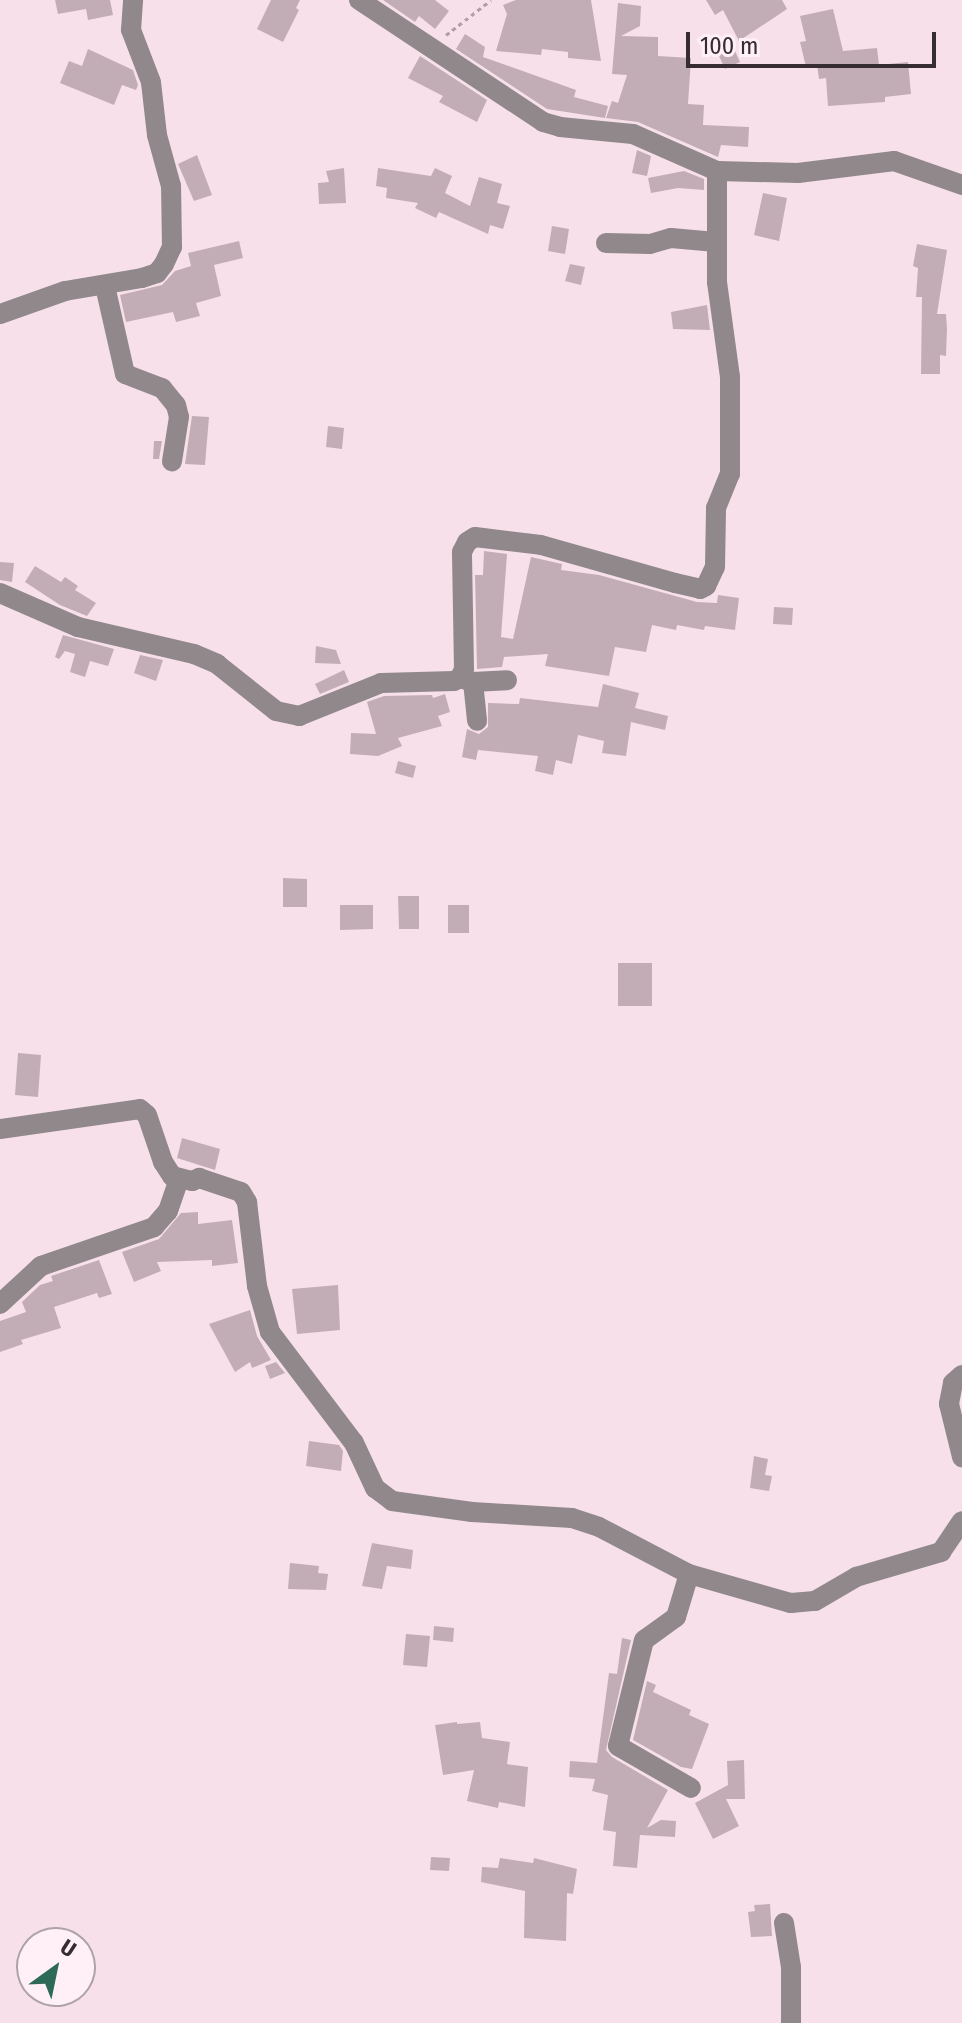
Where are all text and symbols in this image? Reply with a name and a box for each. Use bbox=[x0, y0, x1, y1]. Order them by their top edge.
scale bar bbox=[690, 16, 940, 66]
text: 100 m bbox=[700, 32, 758, 60]
north arrow bbox=[16, 1927, 96, 2007]
text: U bbox=[55, 1933, 81, 1963]

